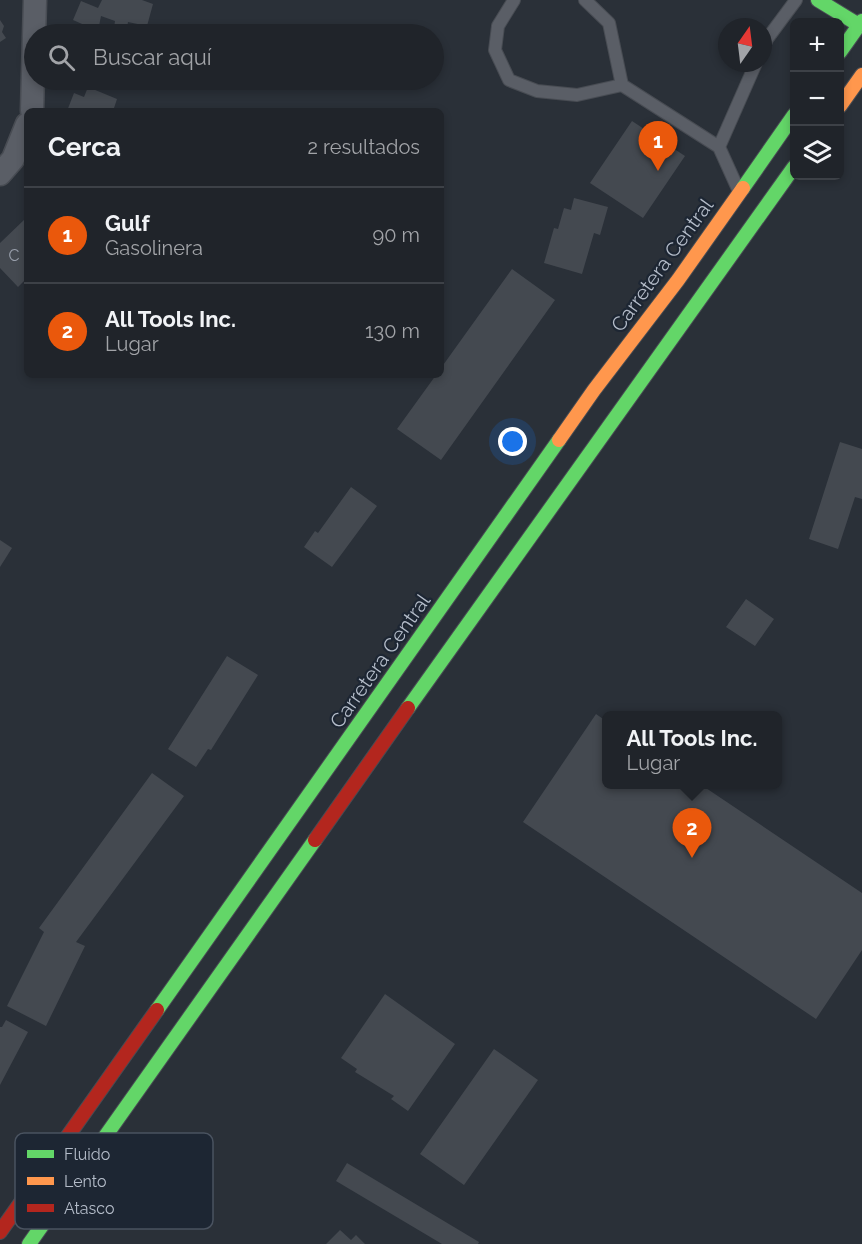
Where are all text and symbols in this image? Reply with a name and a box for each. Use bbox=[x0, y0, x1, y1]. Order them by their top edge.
north arrow bbox=[718, 18, 772, 72]
map controls bbox=[790, 18, 844, 180]
button: + bbox=[790, 18, 844, 72]
search box bbox=[24, 24, 444, 90]
icon: search bbox=[45, 41, 78, 74]
text: Buscar aquí bbox=[93, 44, 212, 70]
button: − bbox=[790, 72, 844, 126]
pin: 1 bbox=[638, 122, 678, 171]
button: layers bbox=[790, 126, 844, 180]
text: Cerca bbox=[48, 132, 121, 162]
text: 2 resultados bbox=[307, 135, 420, 159]
street label: Carretera Central bbox=[606, 193, 719, 336]
text: Gulf bbox=[105, 210, 150, 236]
text: 1 bbox=[63, 223, 72, 247]
text: 90 m bbox=[373, 223, 420, 247]
text: Gasolinera bbox=[105, 236, 203, 260]
house number: C bbox=[9, 246, 20, 265]
text: All Tools Inc. bbox=[105, 306, 236, 332]
text: 2 bbox=[62, 319, 73, 343]
text: 130 m bbox=[365, 319, 420, 343]
text: Lugar bbox=[105, 332, 159, 356]
your location bbox=[498, 427, 527, 456]
street label: Carretera Central bbox=[325, 589, 436, 733]
popup bbox=[602, 711, 782, 789]
text: All Tools Inc. bbox=[627, 725, 757, 751]
text: Lugar bbox=[627, 751, 680, 775]
pin: 2 bbox=[672, 808, 712, 858]
legend bbox=[15, 1133, 213, 1229]
text: Fluido bbox=[64, 1145, 110, 1164]
text: Lento bbox=[64, 1172, 107, 1191]
text: Atasco bbox=[64, 1199, 115, 1218]

